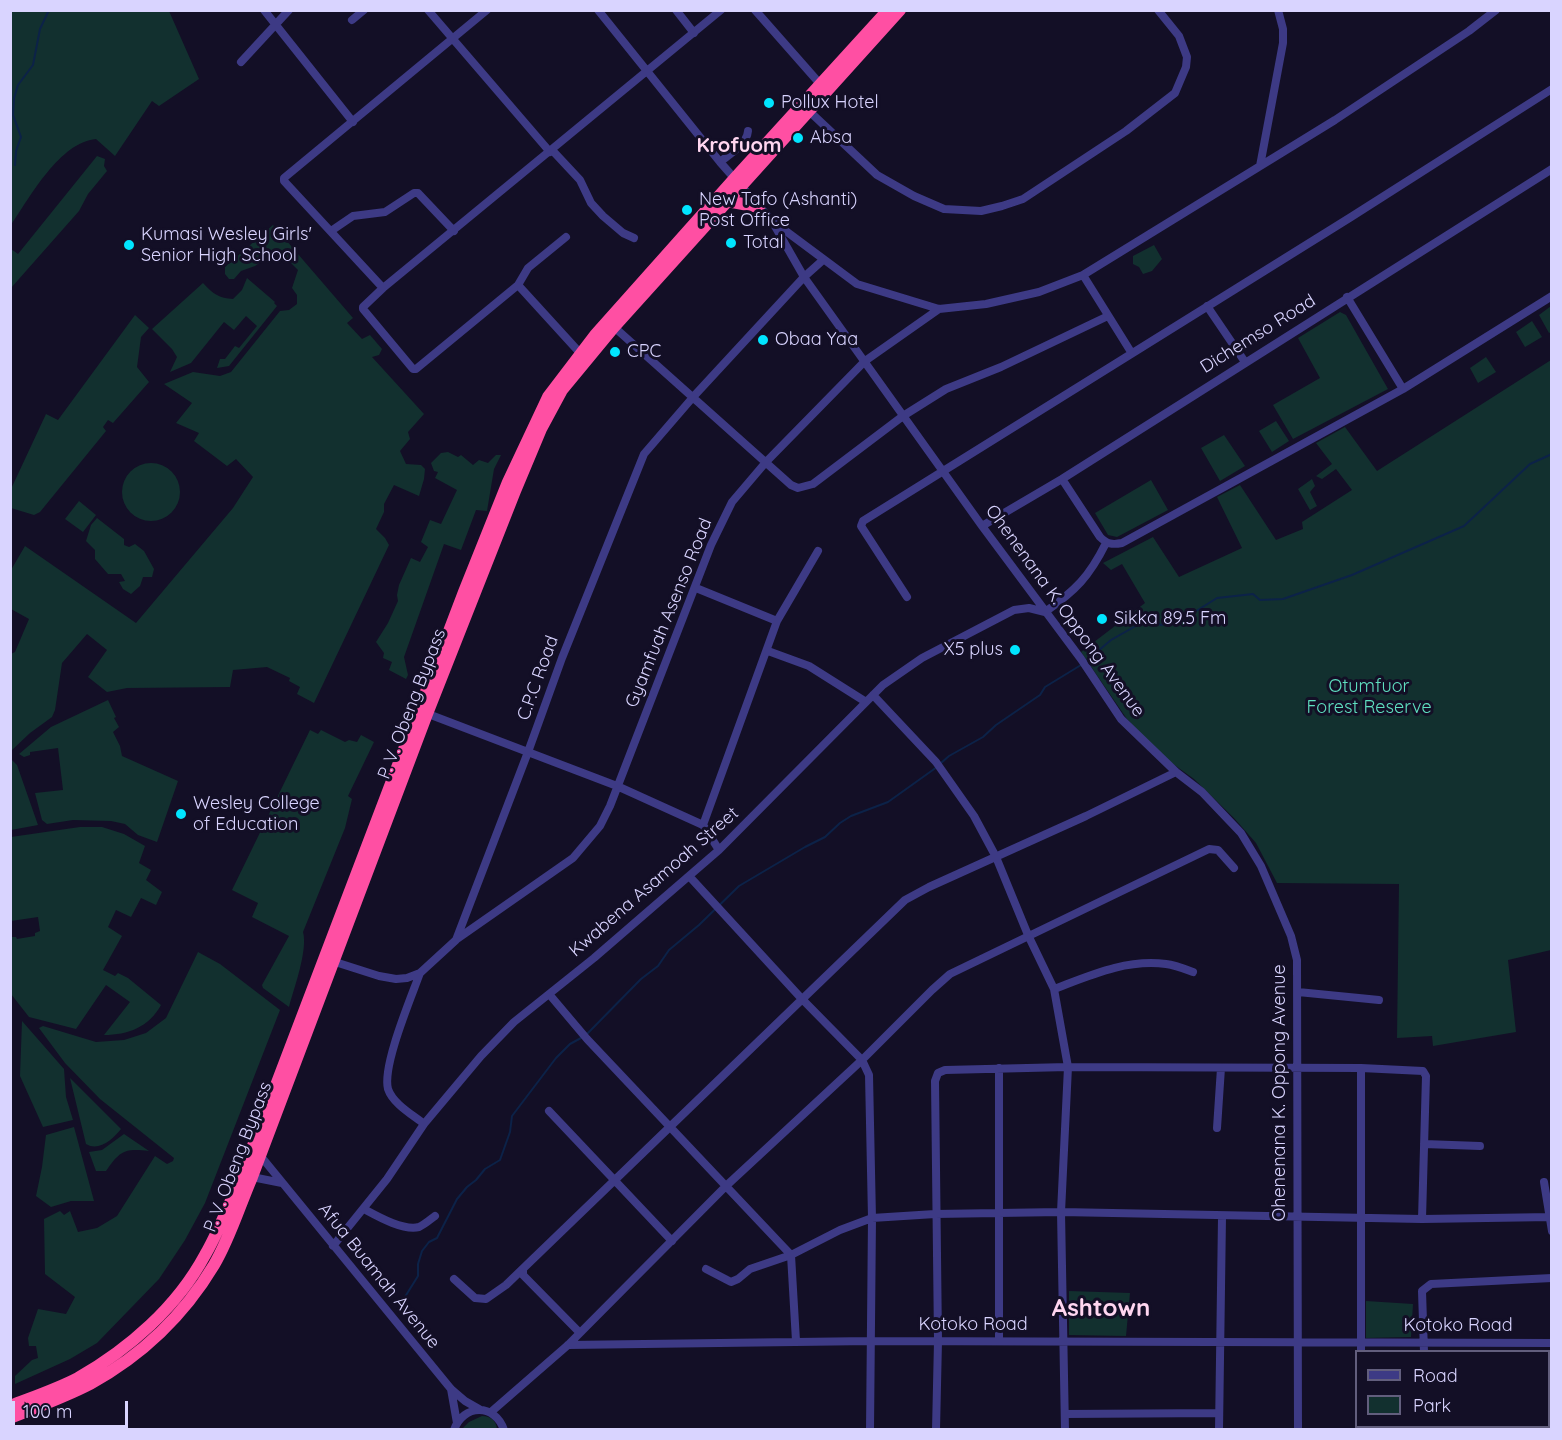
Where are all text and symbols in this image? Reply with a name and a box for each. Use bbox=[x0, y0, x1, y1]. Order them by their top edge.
place label: Pollux Hotel bbox=[781, 92, 879, 114]
marker: Pollux Hotel bbox=[762, 96, 776, 110]
place label: Absa bbox=[810, 127, 852, 149]
marker: Absa bbox=[791, 131, 805, 145]
district label: Krofuom bbox=[696, 134, 782, 158]
place label: New Tafo (Ashanti) Post Office bbox=[699, 189, 857, 232]
marker: New Tafo (Ashanti) Post Office bbox=[680, 203, 694, 217]
place label: Kumasi Wesley Girls' Senior High School bbox=[141, 224, 312, 266]
place label: Total bbox=[743, 232, 784, 254]
marker: Total bbox=[724, 236, 738, 250]
marker: Kumasi Wesley Girls' Senior High School bbox=[122, 238, 136, 252]
street label: Dichemso Road bbox=[1196, 290, 1320, 378]
place label: Obaa Yaa bbox=[775, 329, 858, 351]
marker: Obaa Yaa bbox=[756, 333, 770, 347]
place label: CPC bbox=[627, 341, 661, 363]
marker: CPC bbox=[608, 345, 622, 359]
street label: Ohenenana K. Oppong Avenue bbox=[981, 501, 1149, 721]
street label: Gyamfuah Asenso Road bbox=[621, 515, 717, 711]
place label: Sikka 89.5 Fm bbox=[1114, 608, 1226, 630]
marker: Sikka 89.5 Fm bbox=[1095, 612, 1109, 626]
street label: P. V. Obeng Bypass bbox=[373, 626, 451, 782]
street label: C.P.C Road bbox=[513, 633, 563, 723]
place label: X5 plus bbox=[944, 639, 1003, 661]
marker: X5 plus bbox=[1008, 643, 1022, 657]
park label: Otumfuor Forest Reserve bbox=[1306, 676, 1432, 718]
place label: Wesley College of Education bbox=[193, 793, 320, 836]
street label: Kwabena Asamoah Street bbox=[565, 803, 743, 961]
marker: Wesley College of Education bbox=[174, 807, 188, 821]
street label: Ohenenana K. Oppong Avenue bbox=[1269, 964, 1291, 1222]
street label: P. V. Obeng Bypass bbox=[199, 1079, 277, 1235]
street label: Afua Buamah Avenue bbox=[314, 1199, 444, 1353]
district label: Ashtown bbox=[1052, 1295, 1150, 1323]
street label: Kotoko Road bbox=[918, 1314, 1028, 1336]
street label: Kotoko Road bbox=[1403, 1315, 1513, 1337]
legend bbox=[1355, 1350, 1550, 1428]
text: Road bbox=[1413, 1364, 1458, 1387]
scale bar bbox=[15, 1389, 130, 1427]
text: Park bbox=[1413, 1394, 1451, 1417]
text: 100 m bbox=[23, 1400, 72, 1423]

